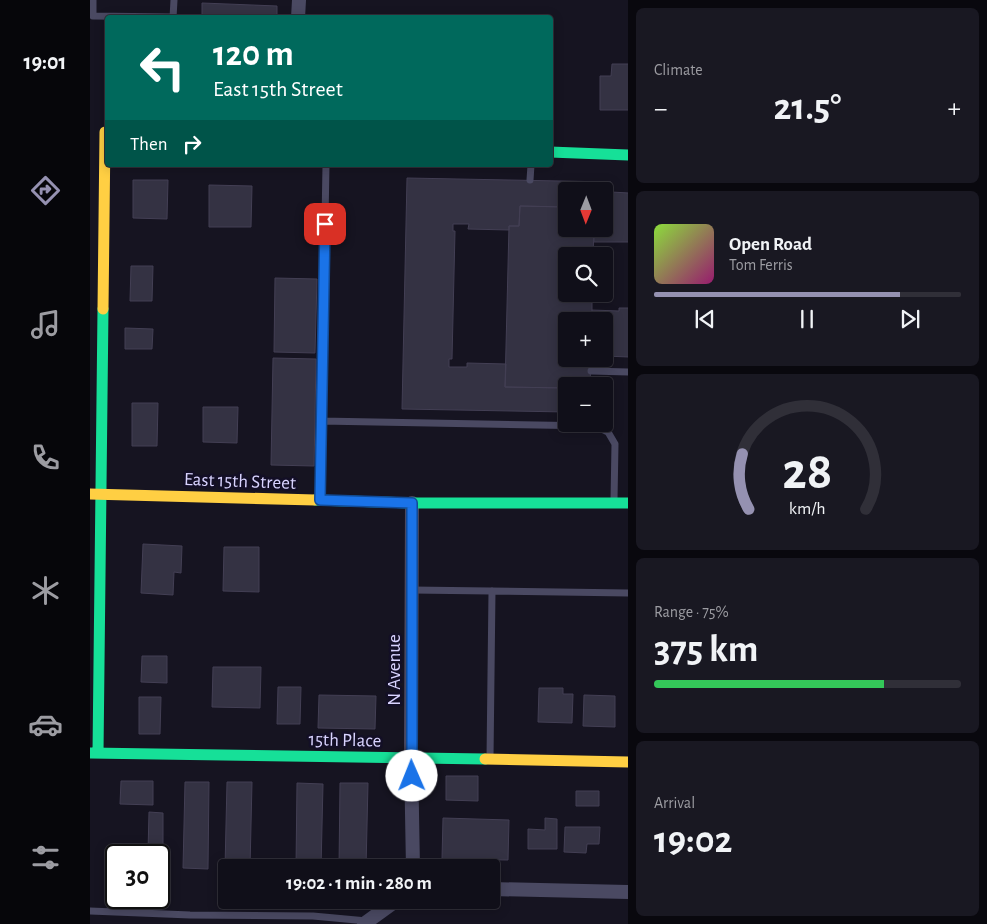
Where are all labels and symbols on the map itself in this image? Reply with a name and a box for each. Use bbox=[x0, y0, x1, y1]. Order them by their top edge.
north arrow bbox=[558, 182, 612, 238]
pin bbox=[304, 203, 346, 245]
street label: East 15th Street bbox=[184, 470, 296, 493]
street label: N Avenue bbox=[385, 634, 404, 706]
street label: 15th Place bbox=[308, 730, 382, 751]
position arrow bbox=[385, 749, 437, 801]
speed limit sign: 30 bbox=[105, 844, 170, 909]

